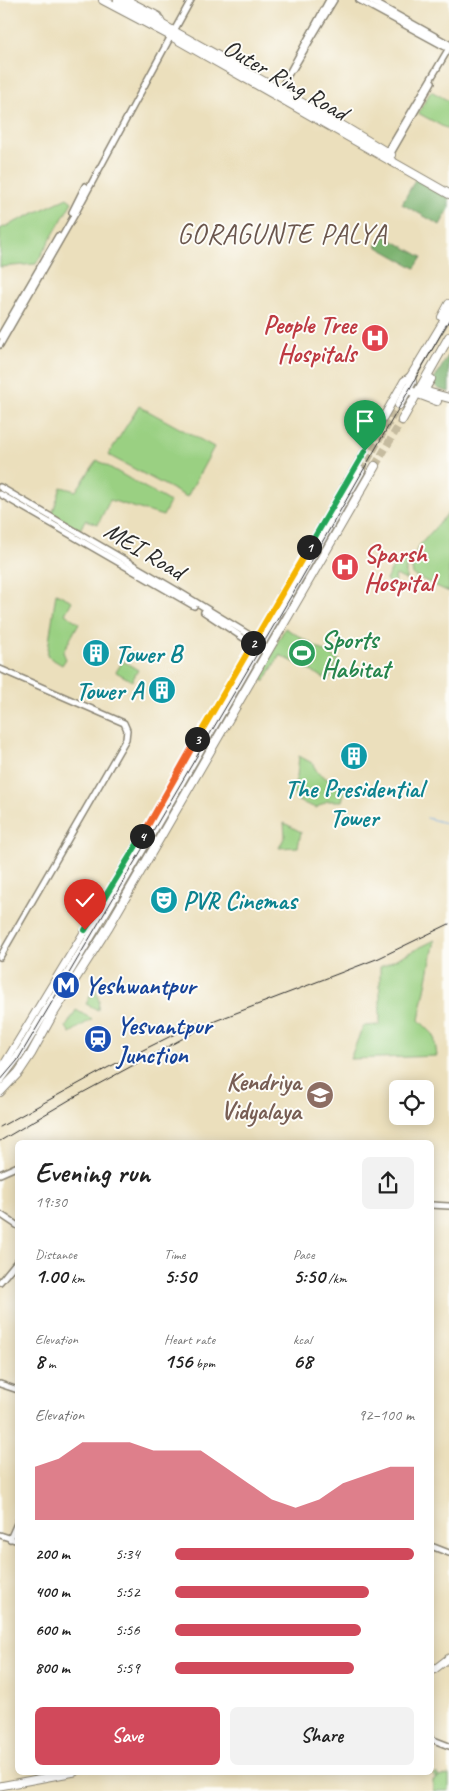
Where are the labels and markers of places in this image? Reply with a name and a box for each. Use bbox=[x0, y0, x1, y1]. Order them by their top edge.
place label: People Tree Hospitals bbox=[263, 309, 358, 370]
hospital icon: People Tree Hospitals bbox=[360, 323, 390, 353]
pin bbox=[344, 400, 386, 451]
pin: 1 bbox=[296, 534, 322, 560]
place label: Sparsh Hospital bbox=[364, 538, 438, 599]
hospital icon: Sparsh Hospital bbox=[330, 552, 360, 582]
place label: Sports Habitat bbox=[321, 624, 393, 685]
pin: 2 bbox=[240, 630, 266, 656]
building icon: Tower B bbox=[81, 638, 111, 668]
place label: Tower B bbox=[115, 638, 184, 670]
sports icon: Sports Habitat bbox=[287, 638, 317, 668]
place label: Tower A bbox=[76, 675, 145, 707]
building icon: Tower A bbox=[147, 675, 177, 705]
pin: 3 bbox=[184, 726, 210, 752]
building icon: The Presidential Tower bbox=[339, 741, 369, 771]
place label: The Presidential Tower bbox=[285, 773, 428, 834]
pin: 4 bbox=[130, 824, 154, 848]
pin bbox=[64, 879, 106, 930]
theatre icon: PVR Cinemas bbox=[149, 885, 179, 915]
place label: PVR Cinemas bbox=[183, 885, 299, 917]
metro station icon: Yeshwantpur bbox=[51, 970, 81, 1000]
place label: Yeshwantpur bbox=[85, 970, 198, 1002]
place label: Yesvantpur Junction bbox=[115, 1010, 214, 1071]
station icon: Yesvantpur Junction bbox=[83, 1024, 113, 1054]
place label: Kendriya Vidyalaya bbox=[221, 1066, 304, 1127]
school or university icon: Kendriya Vidyalaya bbox=[305, 1080, 335, 1110]

